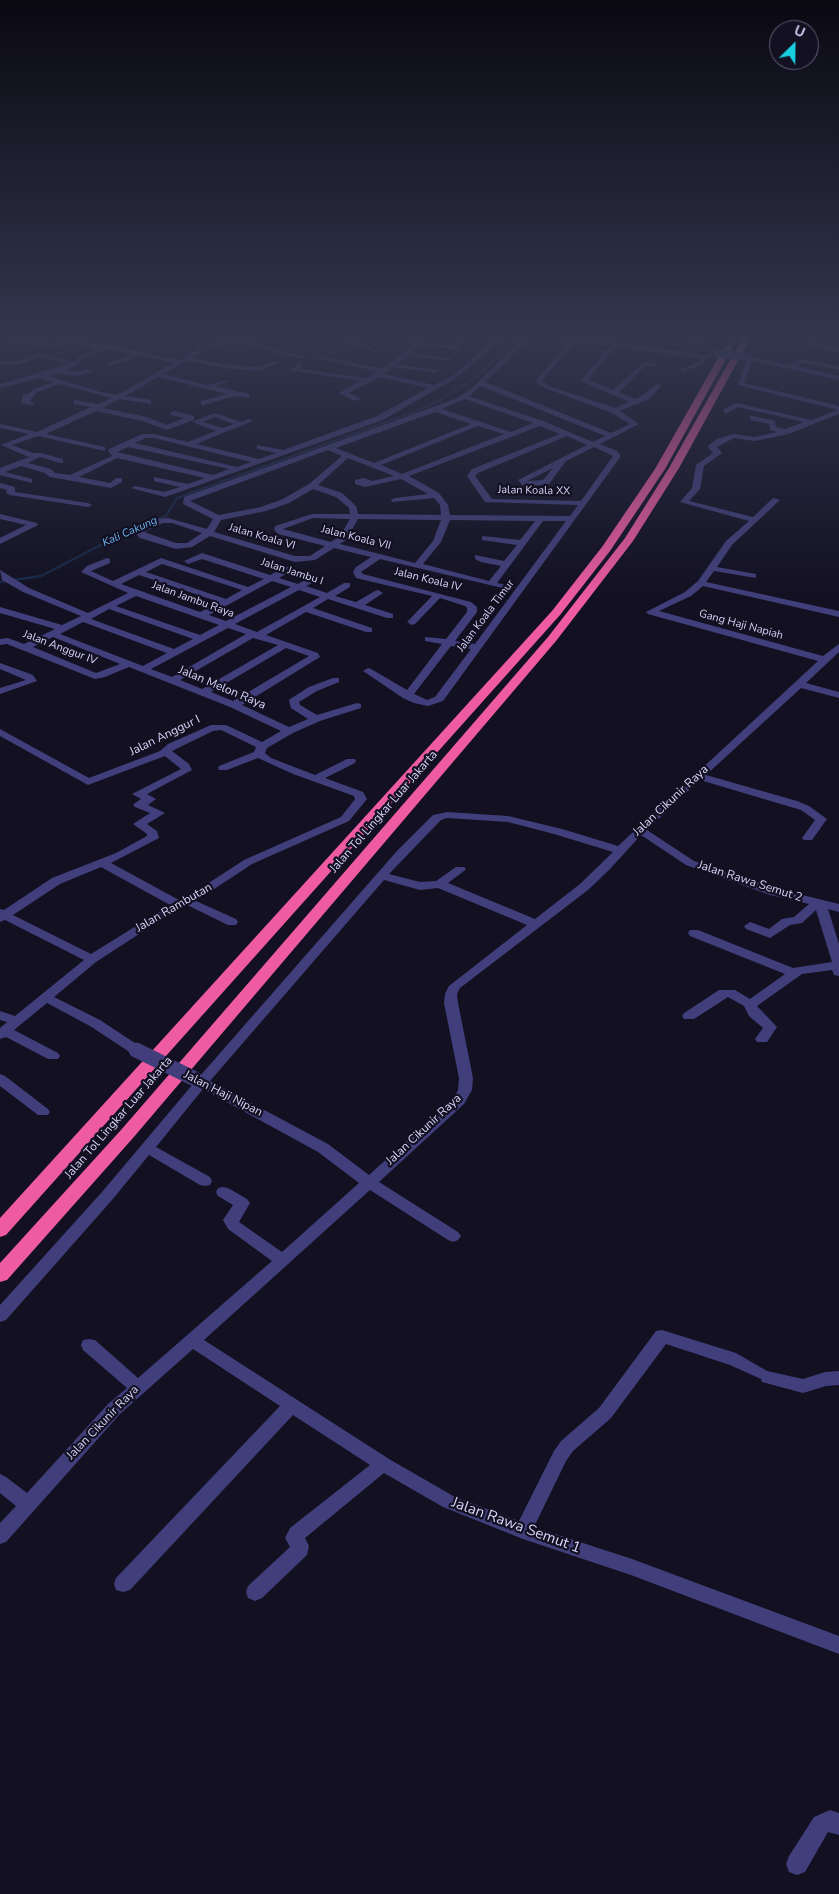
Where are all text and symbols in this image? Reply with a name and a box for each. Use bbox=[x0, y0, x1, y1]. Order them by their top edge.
north arrow bbox=[769, 20, 819, 70]
text: U bbox=[791, 21, 808, 42]
street label: Jalan Koala XX bbox=[498, 484, 570, 498]
water label: Kali Cakung bbox=[100, 514, 160, 550]
street label: Jalan Koala VI bbox=[227, 521, 297, 553]
street label: Jalan Koala VII bbox=[320, 523, 392, 553]
street label: Jalan Jambu I bbox=[259, 556, 325, 588]
street label: Jalan Koala IV bbox=[393, 565, 463, 595]
street label: Jalan Koala Timur bbox=[455, 577, 517, 655]
street label: Jalan Jambu Raya bbox=[150, 579, 236, 621]
street label: Gang Haji Napiah bbox=[698, 607, 784, 643]
street label: Jalan Anggur IV bbox=[21, 628, 99, 668]
street label: Jalan Melon Raya bbox=[176, 663, 268, 713]
street label: Jalan Anggur I bbox=[127, 713, 203, 759]
street label: Jalan Tol Lingkar Luar Jakarta bbox=[327, 748, 441, 876]
street label: Jalan Cikunir Raya bbox=[630, 763, 712, 839]
street label: Jalan Rawa Semut 2 bbox=[696, 858, 804, 906]
street label: Jalan Rambutan bbox=[133, 880, 215, 936]
street label: Jalan Tol Lingkar Luar Jakarta bbox=[62, 1054, 176, 1182]
street label: Jalan Haji Nipan bbox=[181, 1068, 265, 1120]
street label: Jalan Cikunir Raya bbox=[383, 1092, 465, 1168]
street label: Jalan Cikunir Raya bbox=[64, 1383, 142, 1463]
street label: Jalan Rawa Semut 1 bbox=[449, 1494, 583, 1558]

